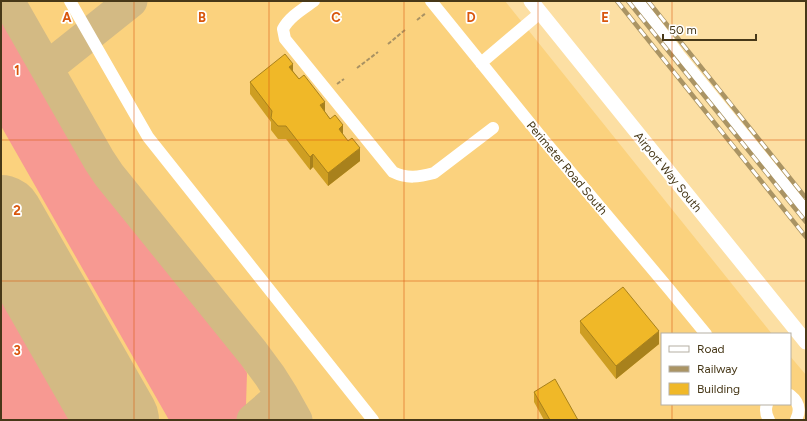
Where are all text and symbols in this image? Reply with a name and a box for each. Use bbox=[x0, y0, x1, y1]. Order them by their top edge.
text: A bbox=[62, 10, 72, 25]
text: B bbox=[198, 10, 206, 25]
text: C bbox=[331, 10, 341, 25]
text: D bbox=[466, 10, 476, 25]
text: E bbox=[601, 10, 609, 25]
scale bar bbox=[663, 16, 756, 42]
text: 50 m bbox=[669, 23, 697, 37]
text: 1 bbox=[14, 63, 20, 78]
street label: Perimeter Road South bbox=[524, 118, 610, 218]
street label: Airport Way South bbox=[631, 129, 705, 215]
text: 2 bbox=[13, 203, 21, 218]
legend bbox=[661, 333, 791, 405]
text: Road bbox=[697, 342, 725, 356]
text: 3 bbox=[13, 343, 21, 358]
text: Railway bbox=[697, 362, 738, 376]
text: Building bbox=[697, 382, 740, 396]

